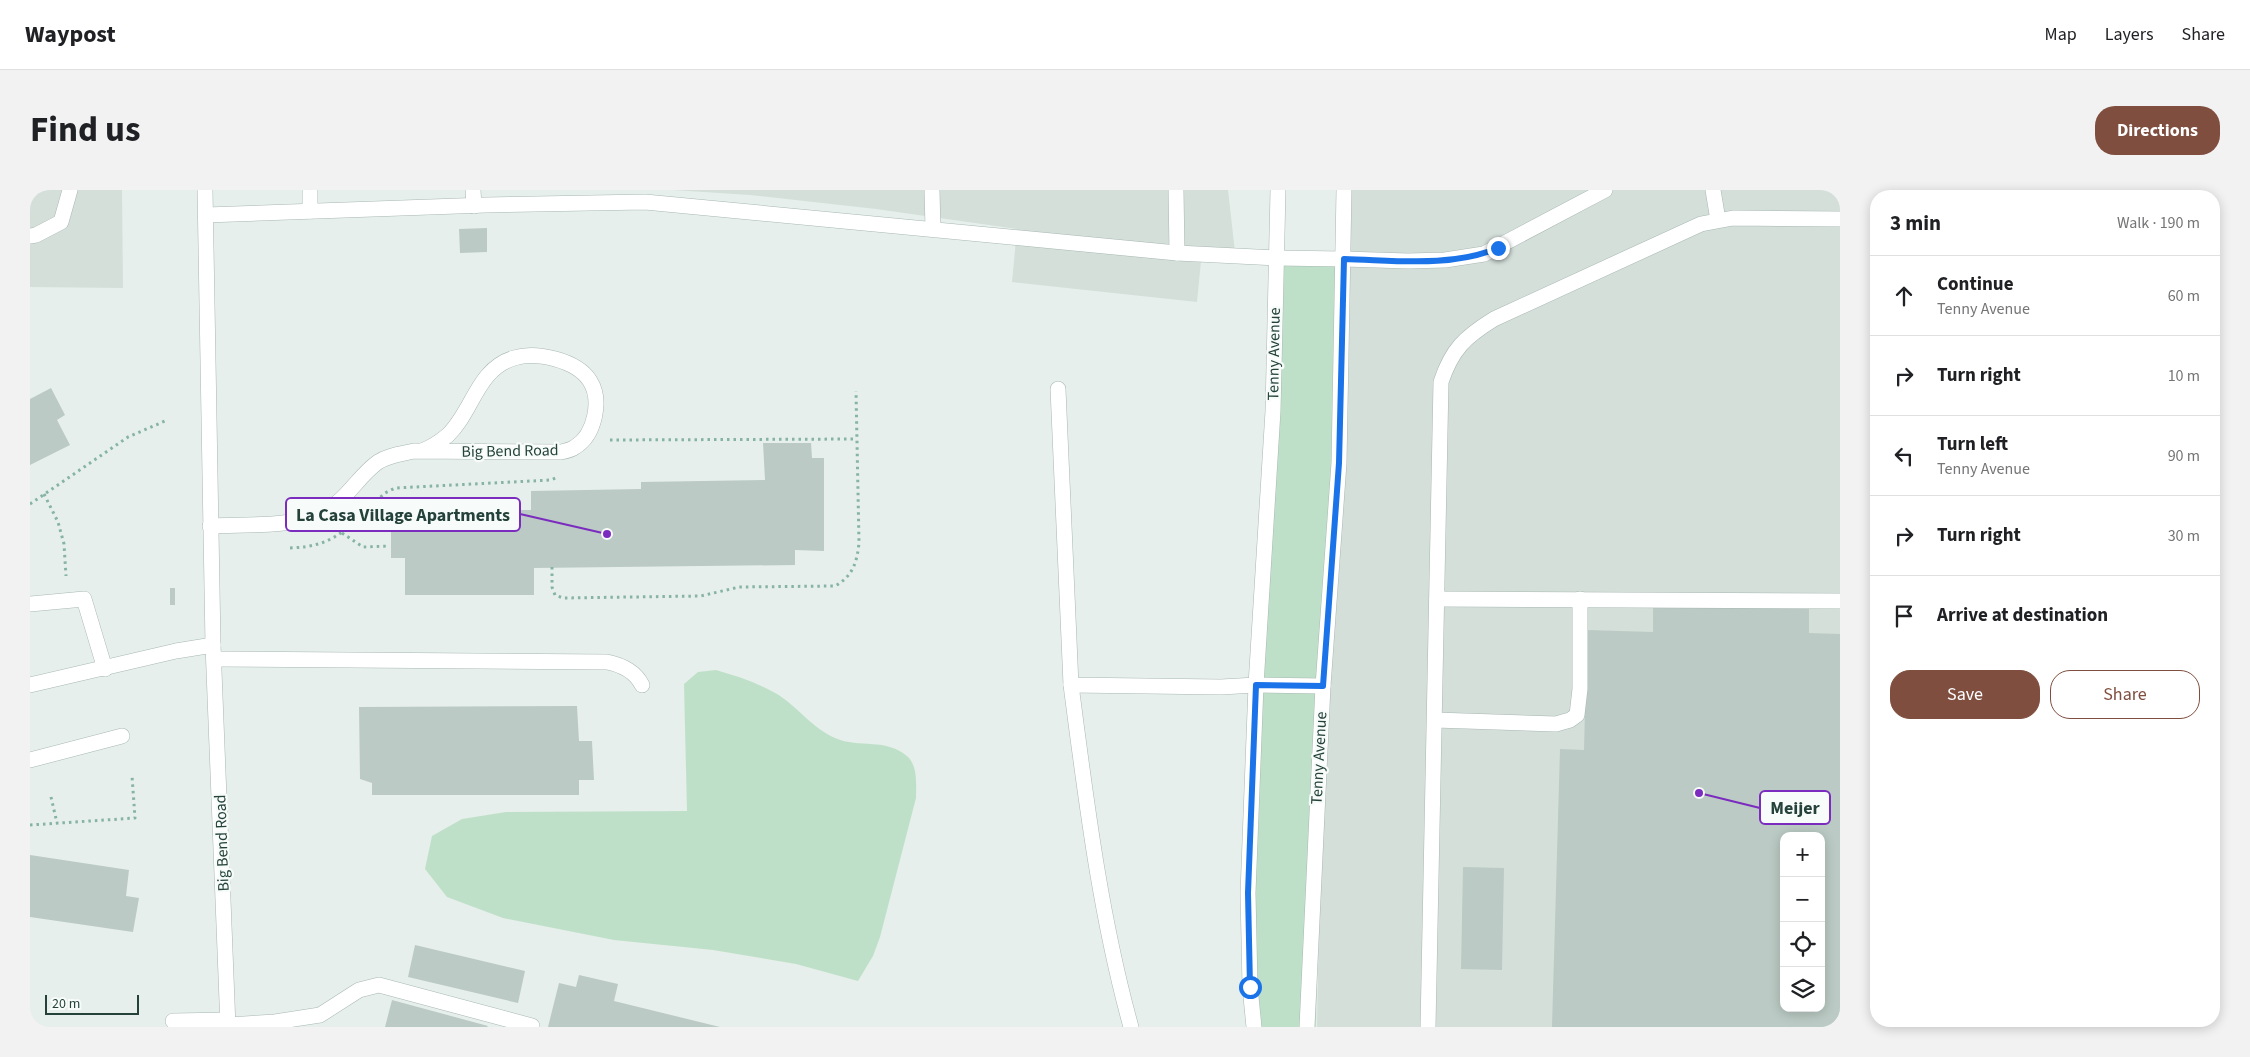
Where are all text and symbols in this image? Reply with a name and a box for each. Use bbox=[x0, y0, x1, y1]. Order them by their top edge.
text: Waypost bbox=[25, 17, 116, 52]
text: Map bbox=[2045, 22, 2077, 47]
text: Layers bbox=[2105, 22, 2154, 47]
text: Share bbox=[2182, 22, 2225, 47]
text: Find us bbox=[30, 105, 140, 155]
button: Directions bbox=[2095, 106, 2220, 155]
text: 3 min bbox=[1890, 208, 1941, 238]
text: Walk · 190 m bbox=[2117, 212, 2200, 234]
route end bbox=[1487, 237, 1510, 260]
text: Continue bbox=[1937, 271, 2014, 298]
icon: ahead bbox=[1890, 282, 1918, 310]
text: 60 m bbox=[2168, 285, 2200, 307]
text: Tenny Avenue bbox=[1937, 298, 2030, 320]
street label: Tenny Avenue bbox=[1262, 307, 1286, 401]
icon: right bbox=[1890, 362, 1918, 390]
text: Turn right bbox=[1937, 362, 2021, 389]
text: 10 m bbox=[2168, 365, 2200, 387]
text: Turn left bbox=[1937, 431, 2008, 458]
street label: Big Bend Road bbox=[461, 439, 559, 463]
icon: left bbox=[1890, 442, 1918, 470]
text: 90 m bbox=[2168, 445, 2200, 467]
text: Tenny Avenue bbox=[1937, 458, 2030, 480]
callout: La Casa Village Apartments bbox=[286, 498, 520, 531]
text: La Casa Village Apartments bbox=[296, 503, 510, 528]
icon: right bbox=[1890, 522, 1918, 550]
text: Turn right bbox=[1937, 522, 2021, 549]
text: 30 m bbox=[2168, 525, 2200, 547]
icon: arrive bbox=[1890, 602, 1918, 630]
text: Arrive at destination bbox=[1937, 602, 2108, 629]
button: Save bbox=[1890, 670, 2040, 719]
button: Share bbox=[2050, 670, 2200, 719]
street label: Tenny Avenue bbox=[1306, 711, 1332, 805]
callout: Meijer bbox=[1760, 791, 1830, 824]
street label: Big Bend Road bbox=[209, 794, 235, 892]
text: Meijer bbox=[1770, 796, 1821, 821]
map controls bbox=[1780, 832, 1825, 1012]
button: + bbox=[1780, 832, 1825, 877]
button: − bbox=[1780, 877, 1825, 922]
button: locate bbox=[1780, 922, 1825, 967]
button: layers bbox=[1780, 967, 1825, 1012]
route start bbox=[1239, 976, 1262, 999]
scale bar bbox=[45, 992, 139, 1015]
text: 20 m bbox=[52, 994, 80, 1014]

